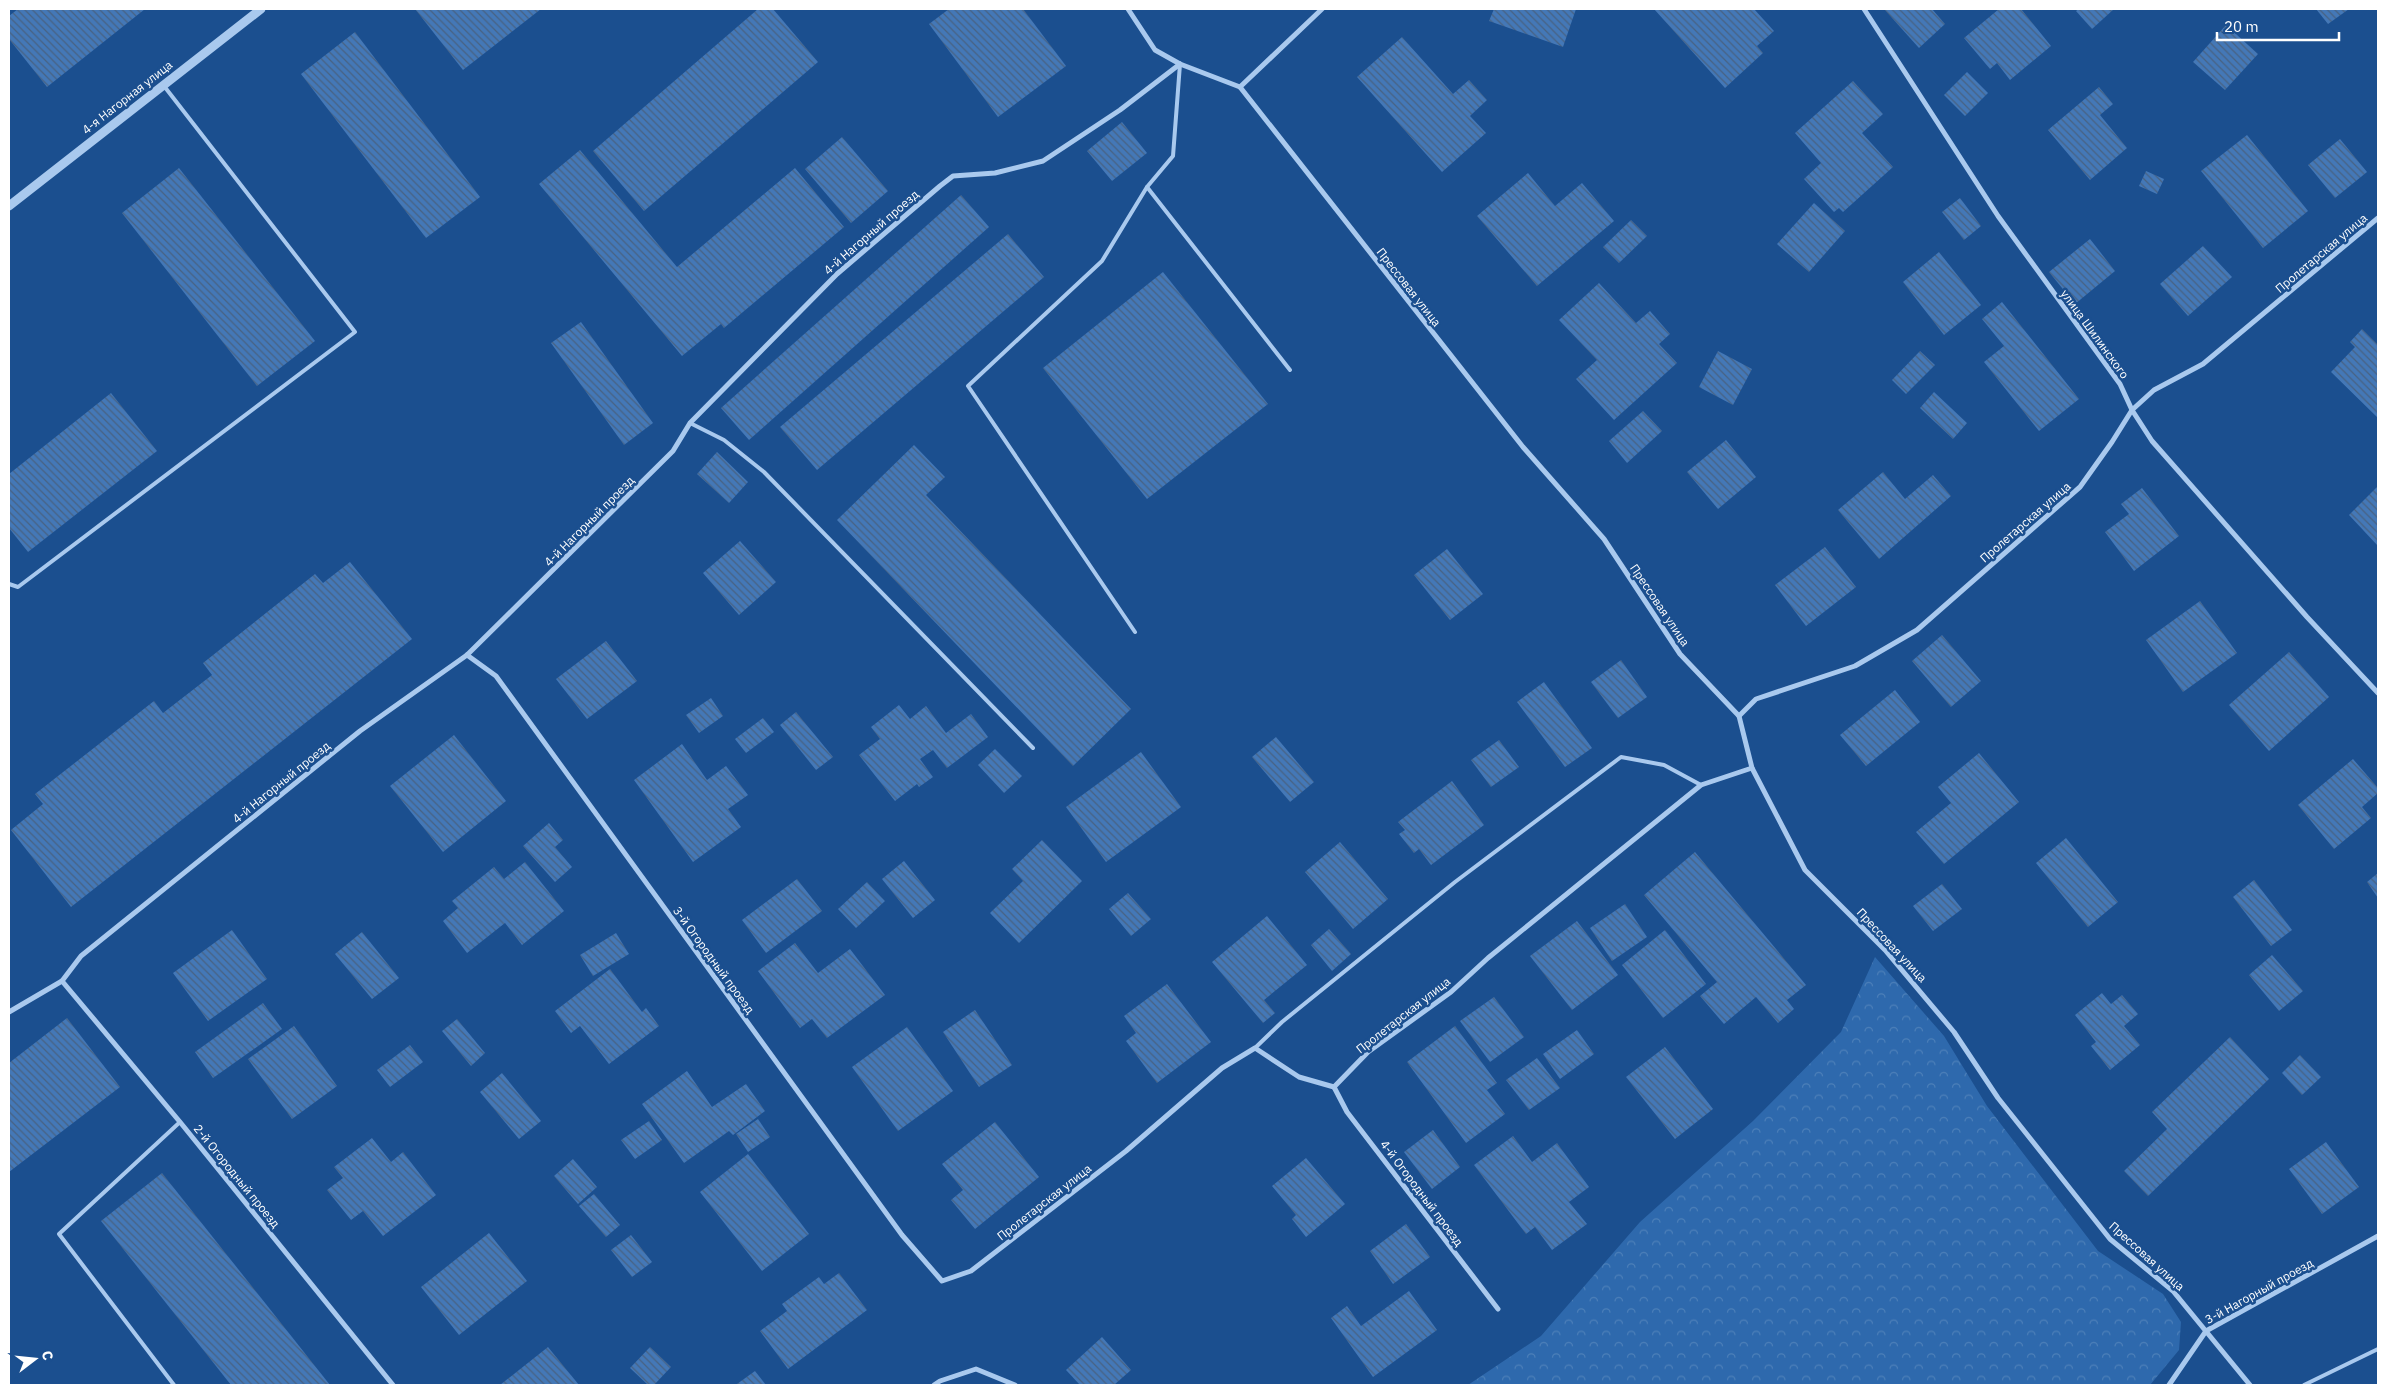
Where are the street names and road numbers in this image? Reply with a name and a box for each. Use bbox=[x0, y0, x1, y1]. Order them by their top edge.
street label: 4-я Нагорная улица bbox=[79, 57, 176, 137]
street label: 4-й Нагорный проезд bbox=[820, 187, 922, 277]
street label: Пролетарская улица bbox=[2272, 210, 2370, 296]
street label: Прессовая улица bbox=[1374, 245, 1445, 330]
street label: улица Шилинского bbox=[2058, 287, 2132, 382]
street label: 4-й Нагорный проезд bbox=[541, 473, 637, 569]
street label: Пролетарская улица bbox=[1977, 478, 2074, 566]
street label: Прессовая улица bbox=[1627, 561, 1693, 649]
street label: 4-й Нагорный проезд bbox=[229, 738, 333, 826]
street label: 3-й Огородный проезд bbox=[670, 903, 758, 1017]
street label: Прессовая улица bbox=[1854, 905, 1931, 986]
street label: Пролетарская улица bbox=[1353, 973, 1454, 1056]
street label: 2-й Огородный проезд bbox=[191, 1121, 283, 1231]
street label: 4-й Огородный проезд bbox=[1377, 1137, 1467, 1249]
street label: Пролетарская улица bbox=[994, 1160, 1095, 1243]
street label: Прессовая улица bbox=[2106, 1218, 2188, 1294]
street label: 3-й Нагорный проезд bbox=[2202, 1255, 2316, 1327]

